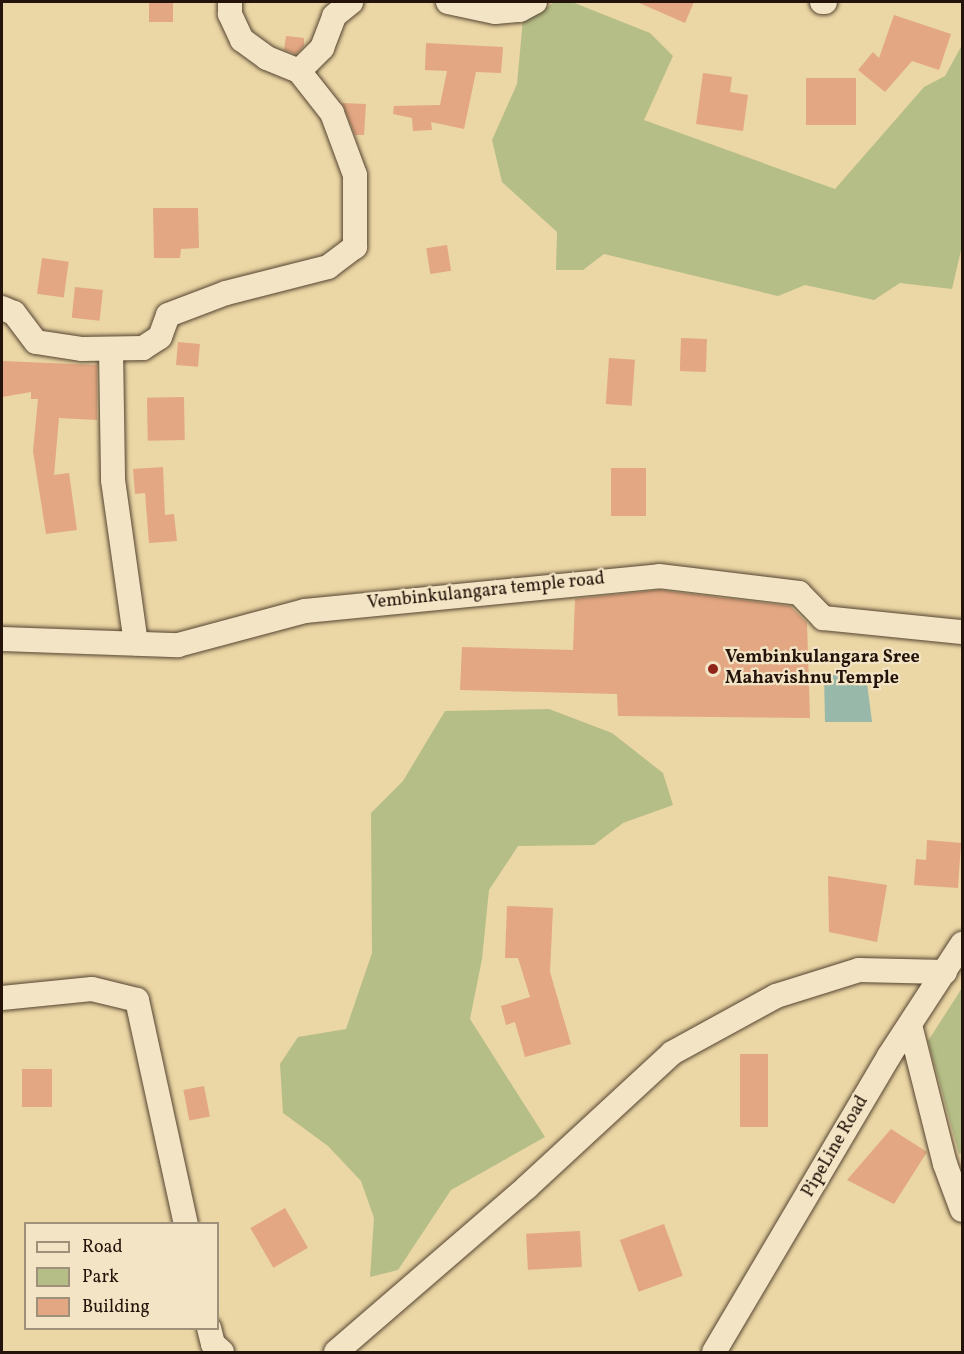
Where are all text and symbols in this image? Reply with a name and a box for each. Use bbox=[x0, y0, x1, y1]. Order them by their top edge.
street label: Vembinkulangara temple road bbox=[366, 569, 606, 615]
place label: Vembinkulangara Sree Mahavishnu Temple bbox=[725, 648, 920, 690]
marker: Vembinkulangara Sree Mahavishnu Temple bbox=[706, 662, 720, 676]
street label: PipeLine Road bbox=[798, 1092, 874, 1202]
legend bbox=[24, 1222, 219, 1330]
text: Road bbox=[82, 1235, 123, 1260]
text: Park bbox=[82, 1265, 119, 1290]
text: Building bbox=[82, 1295, 150, 1320]

